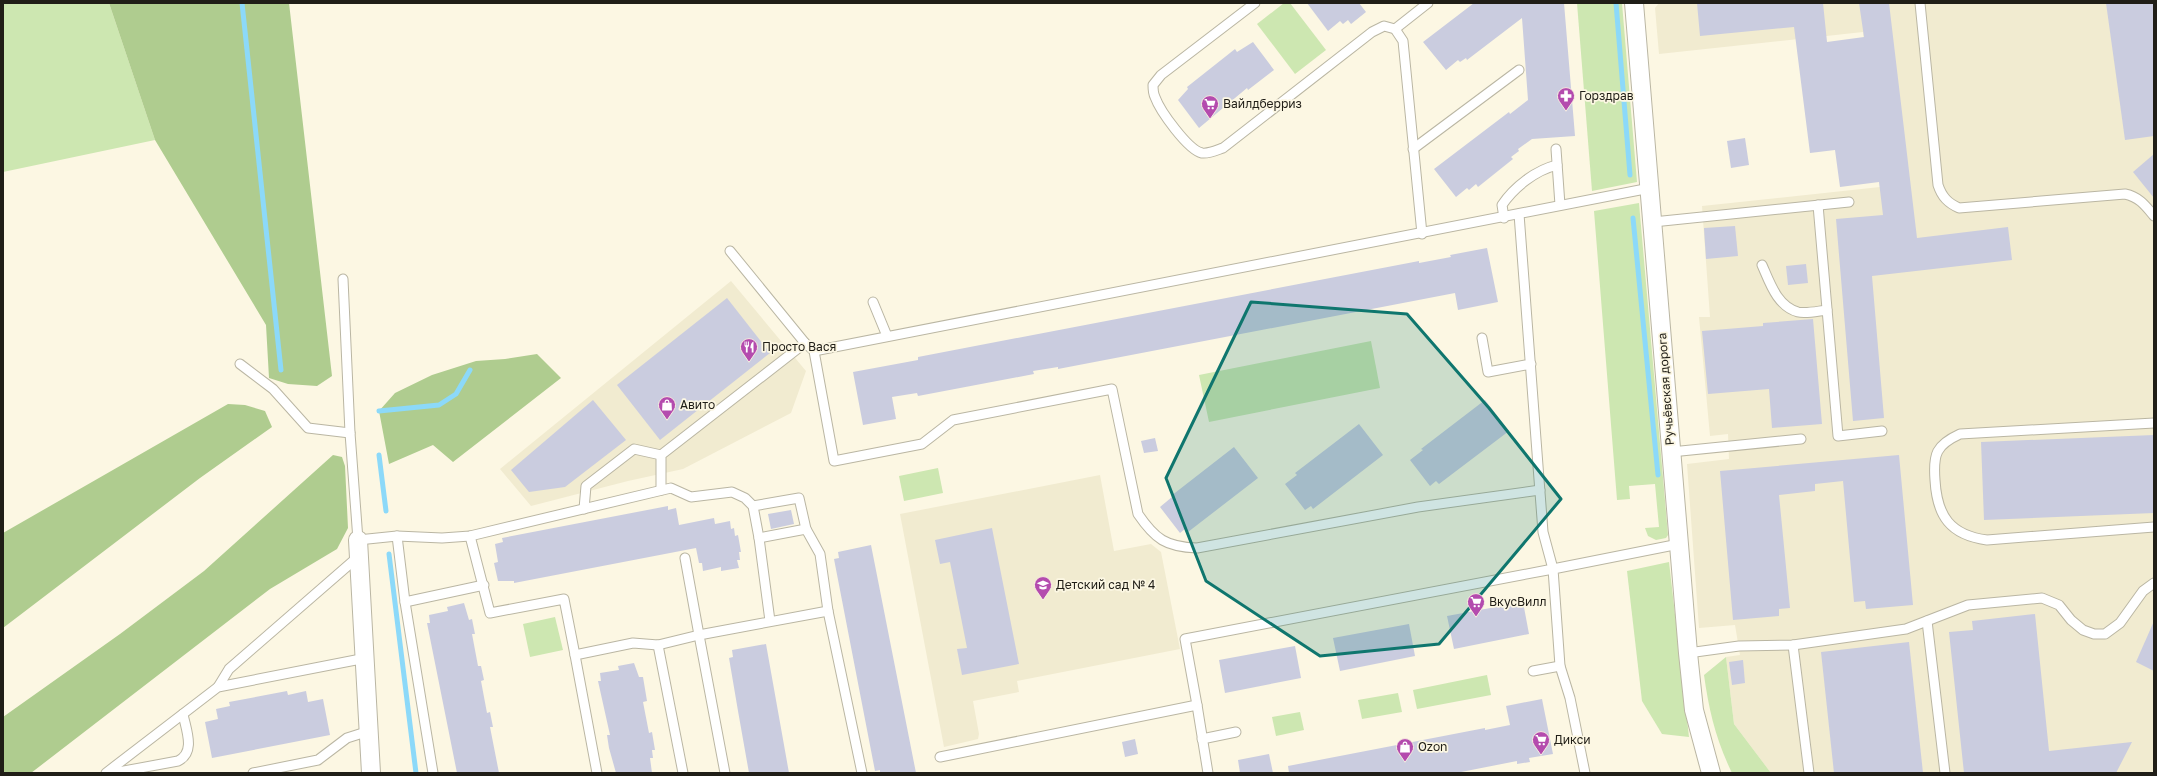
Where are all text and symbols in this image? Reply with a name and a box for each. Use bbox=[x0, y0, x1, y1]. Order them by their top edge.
pharmacy icon: Горздрав bbox=[1556, 86, 1576, 111]
place label: Горздрав bbox=[1579, 88, 1634, 103]
supermarket icon: Вайлдберриз bbox=[1200, 94, 1220, 119]
place label: Вайлдберриз bbox=[1223, 96, 1302, 111]
street label: Ручьёвская дорога bbox=[1654, 332, 1677, 446]
restaurant icon: Просто Вася bbox=[739, 337, 759, 362]
place label: Просто Вася bbox=[762, 339, 836, 354]
shop icon: Авито bbox=[657, 395, 677, 420]
place label: Авито bbox=[680, 397, 715, 412]
school or university icon: Детский сад № 4 bbox=[1033, 575, 1053, 600]
place label: Детский сад № 4 bbox=[1056, 577, 1155, 592]
supermarket icon: ВкусВилл bbox=[1466, 592, 1486, 617]
place label: ВкусВилл bbox=[1489, 594, 1546, 609]
supermarket icon: Дикси bbox=[1531, 730, 1551, 755]
place label: Дикси bbox=[1554, 732, 1591, 747]
shop icon: Ozon bbox=[1395, 737, 1415, 762]
place label: Ozon bbox=[1418, 739, 1447, 754]

